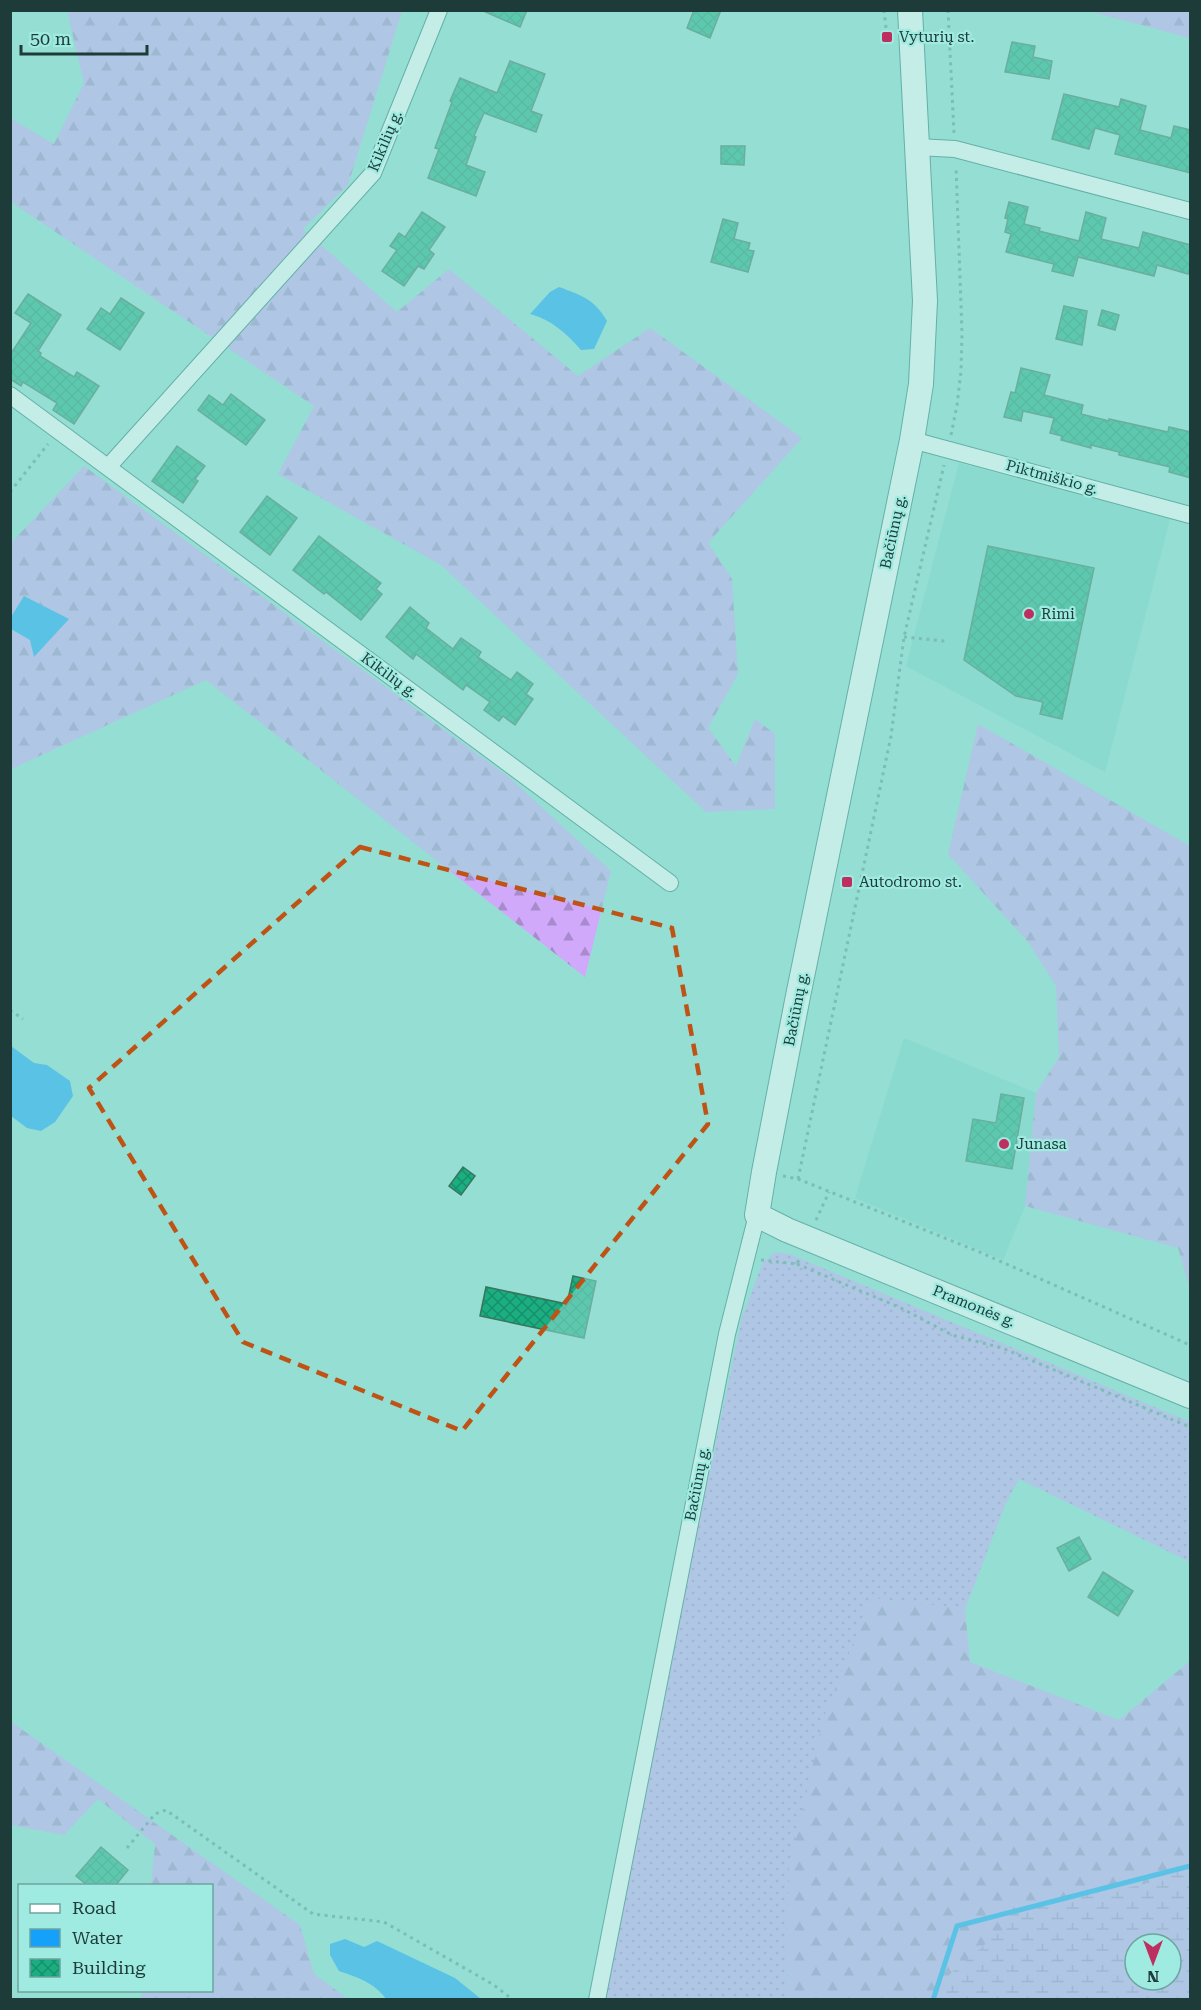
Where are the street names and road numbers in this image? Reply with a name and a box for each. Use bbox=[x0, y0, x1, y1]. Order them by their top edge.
street label: Kikilių g. bbox=[364, 108, 406, 174]
street label: Piktmiškio g. bbox=[1004, 456, 1100, 498]
street label: Bačiūnų g. bbox=[876, 493, 910, 571]
street label: Kikilių g. bbox=[358, 649, 420, 701]
street label: Bačiūnų g. bbox=[780, 970, 812, 1048]
street label: Pramonės g. bbox=[930, 1281, 1018, 1331]
street label: Bačiūnų g. bbox=[681, 1445, 713, 1523]

